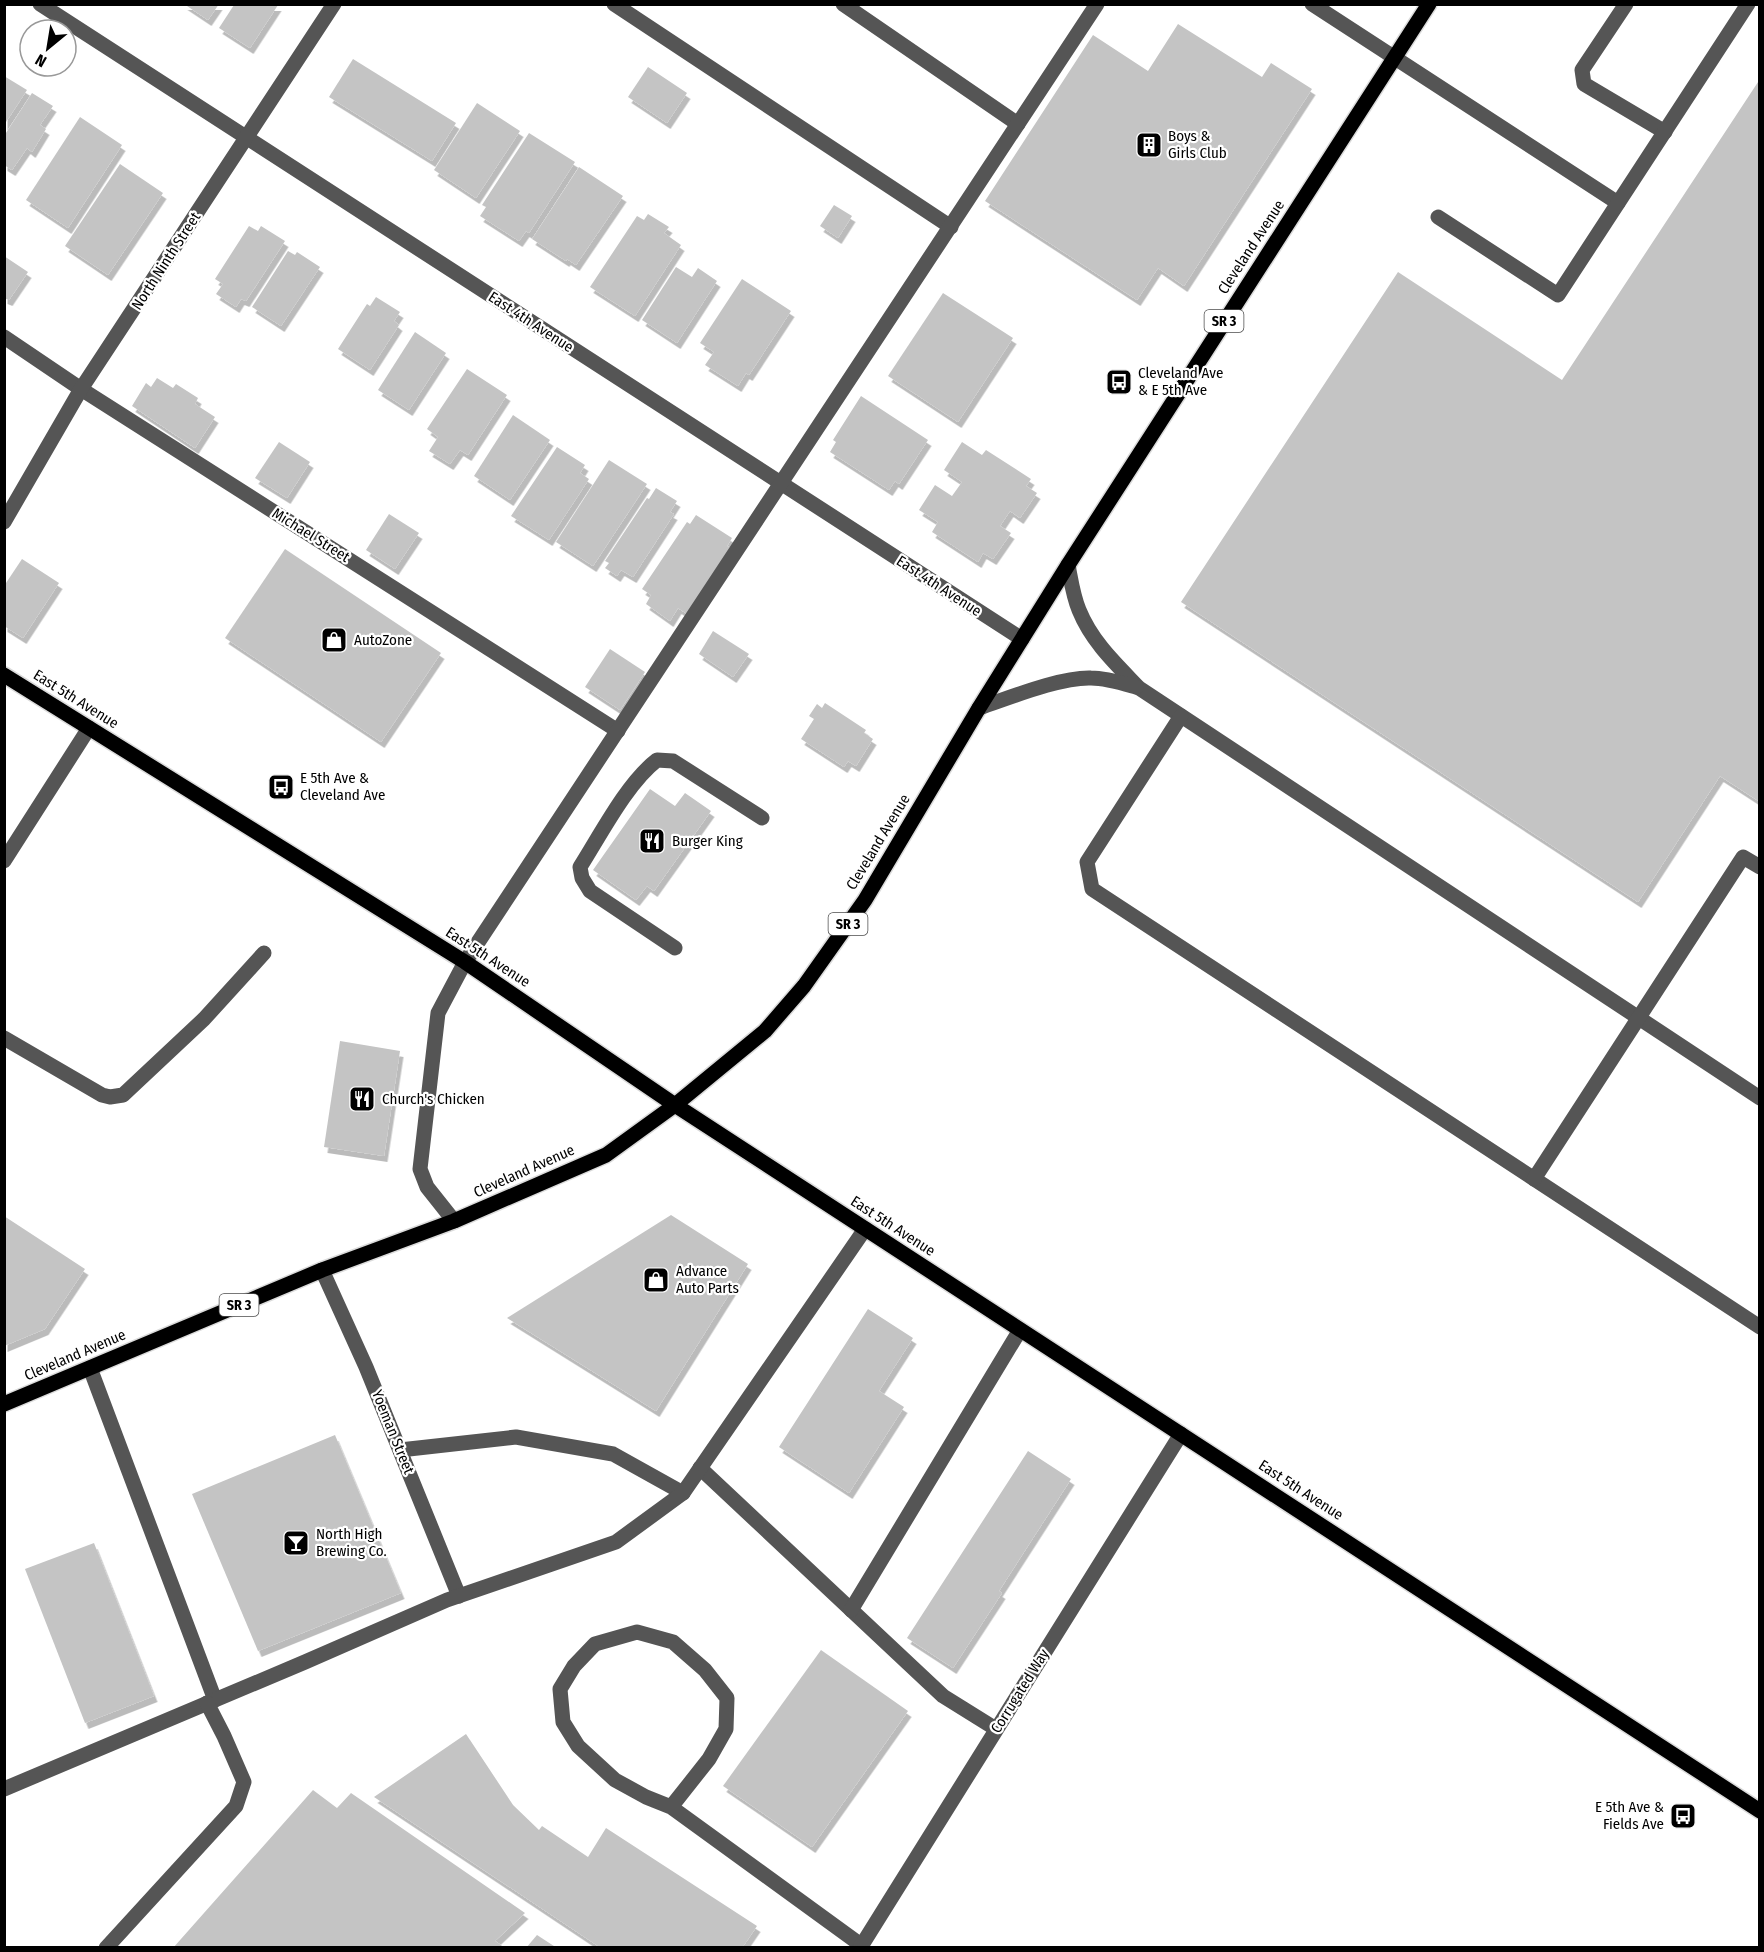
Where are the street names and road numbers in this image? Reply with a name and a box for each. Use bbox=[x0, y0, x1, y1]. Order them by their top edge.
street label: Cleveland Avenue bbox=[1214, 197, 1288, 297]
street label: North Ninth Street bbox=[128, 209, 204, 313]
street label: East 4th Avenue bbox=[485, 288, 577, 356]
road number: SR 3 bbox=[1204, 310, 1244, 332]
street label: Michael Street bbox=[269, 504, 353, 566]
street label: East 4th Avenue bbox=[893, 552, 985, 620]
street label: East 5th Avenue bbox=[30, 666, 122, 732]
street label: Cleveland Avenue bbox=[842, 791, 914, 893]
road number: SR 3 bbox=[828, 913, 868, 935]
street label: East 5th Avenue bbox=[442, 923, 534, 991]
street label: Cleveland Avenue bbox=[471, 1141, 577, 1201]
street label: East 5th Avenue bbox=[847, 1192, 939, 1260]
road number: SR 3 bbox=[220, 1294, 258, 1316]
street label: Cleveland Avenue bbox=[22, 1326, 128, 1384]
street label: Yoeman Street bbox=[368, 1387, 418, 1477]
street label: East 5th Avenue bbox=[1255, 1456, 1347, 1524]
street label: Corrugated Way bbox=[987, 1645, 1053, 1736]

